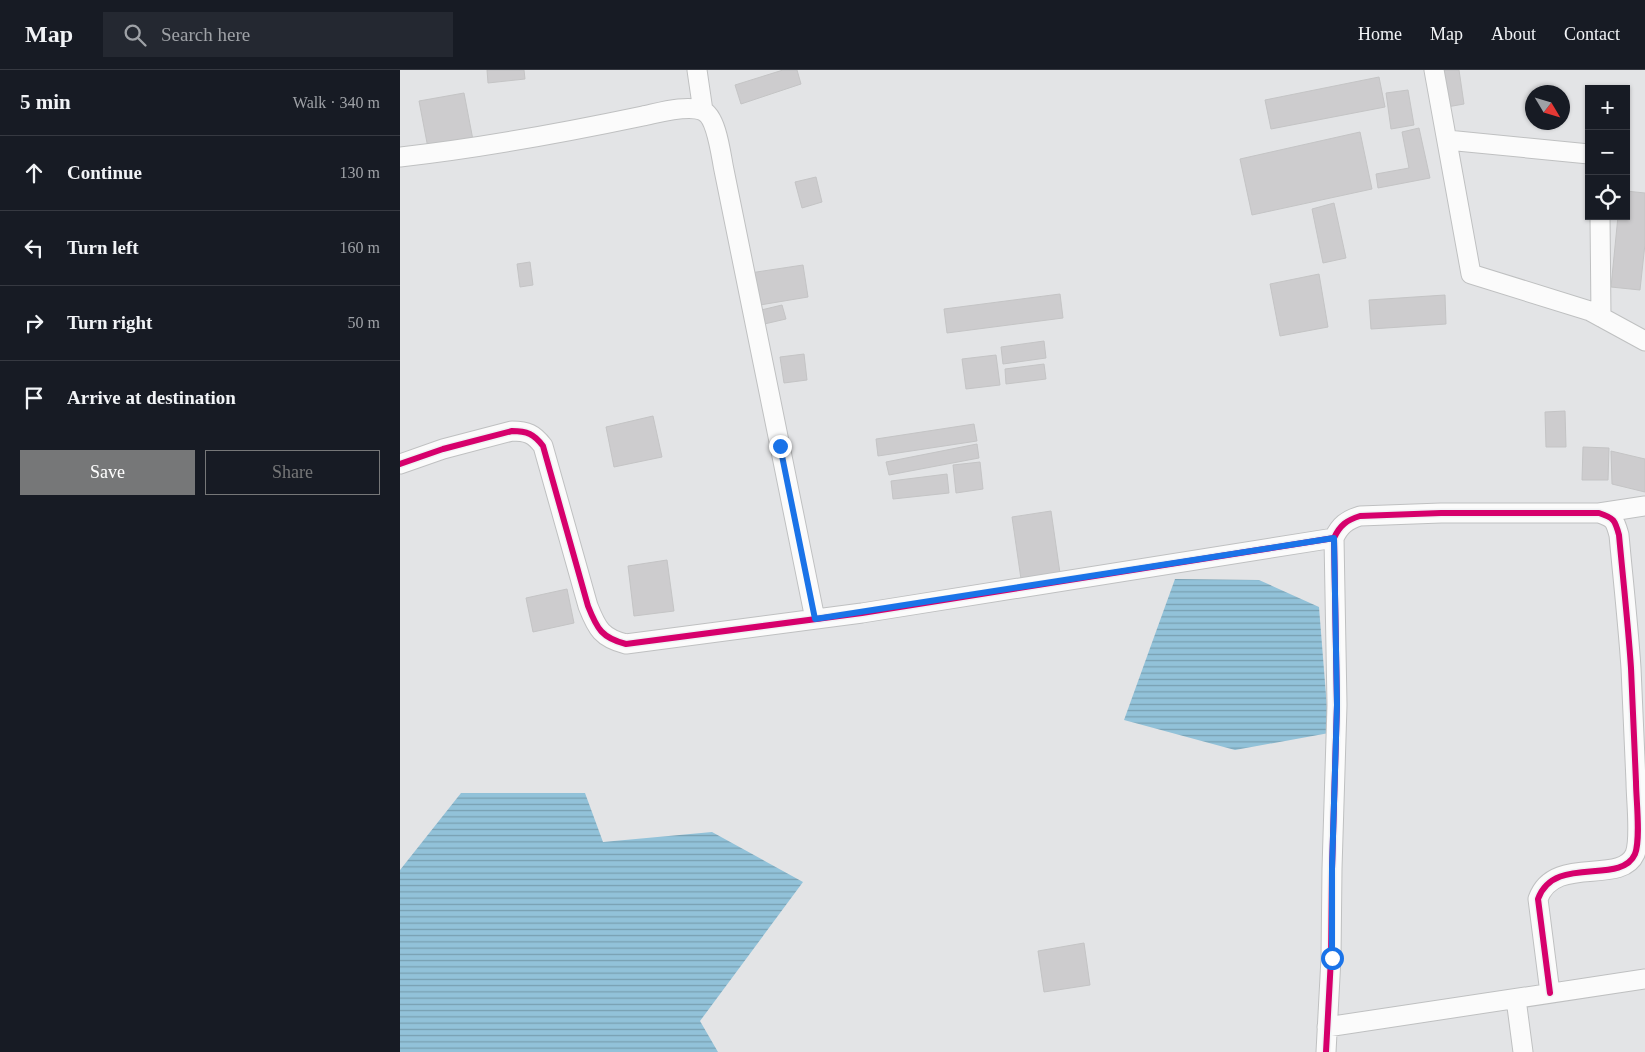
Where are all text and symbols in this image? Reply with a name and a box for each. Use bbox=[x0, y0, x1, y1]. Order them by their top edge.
search box bbox=[103, 12, 453, 57]
text: Map bbox=[25, 21, 73, 47]
icon: search bbox=[121, 21, 149, 49]
text: Search here bbox=[161, 24, 250, 45]
text: Home bbox=[1358, 24, 1402, 44]
text: Map bbox=[1430, 24, 1463, 44]
text: About bbox=[1491, 24, 1536, 44]
text: Contact bbox=[1564, 24, 1620, 44]
north arrow bbox=[1525, 85, 1570, 130]
map controls bbox=[1585, 85, 1630, 220]
button: + bbox=[1585, 85, 1630, 130]
text: 5 min bbox=[20, 90, 71, 114]
text: Walk · 340 m bbox=[293, 94, 380, 111]
button: − bbox=[1585, 130, 1630, 175]
icon: ahead bbox=[20, 159, 48, 187]
text: Continue bbox=[67, 162, 142, 183]
text: 130 m bbox=[340, 164, 380, 181]
button: locate bbox=[1585, 175, 1630, 220]
icon: left bbox=[20, 234, 48, 262]
text: Turn left bbox=[67, 237, 139, 258]
text: 160 m bbox=[340, 239, 380, 256]
icon: right bbox=[20, 309, 48, 337]
text: Turn right bbox=[67, 312, 152, 333]
text: 50 m bbox=[348, 314, 380, 331]
icon: arrive bbox=[20, 384, 48, 412]
text: Arrive at destination bbox=[67, 387, 236, 408]
route end bbox=[769, 435, 792, 458]
button: Save bbox=[20, 450, 195, 495]
button: Share bbox=[205, 450, 380, 495]
route start bbox=[1321, 947, 1344, 970]

